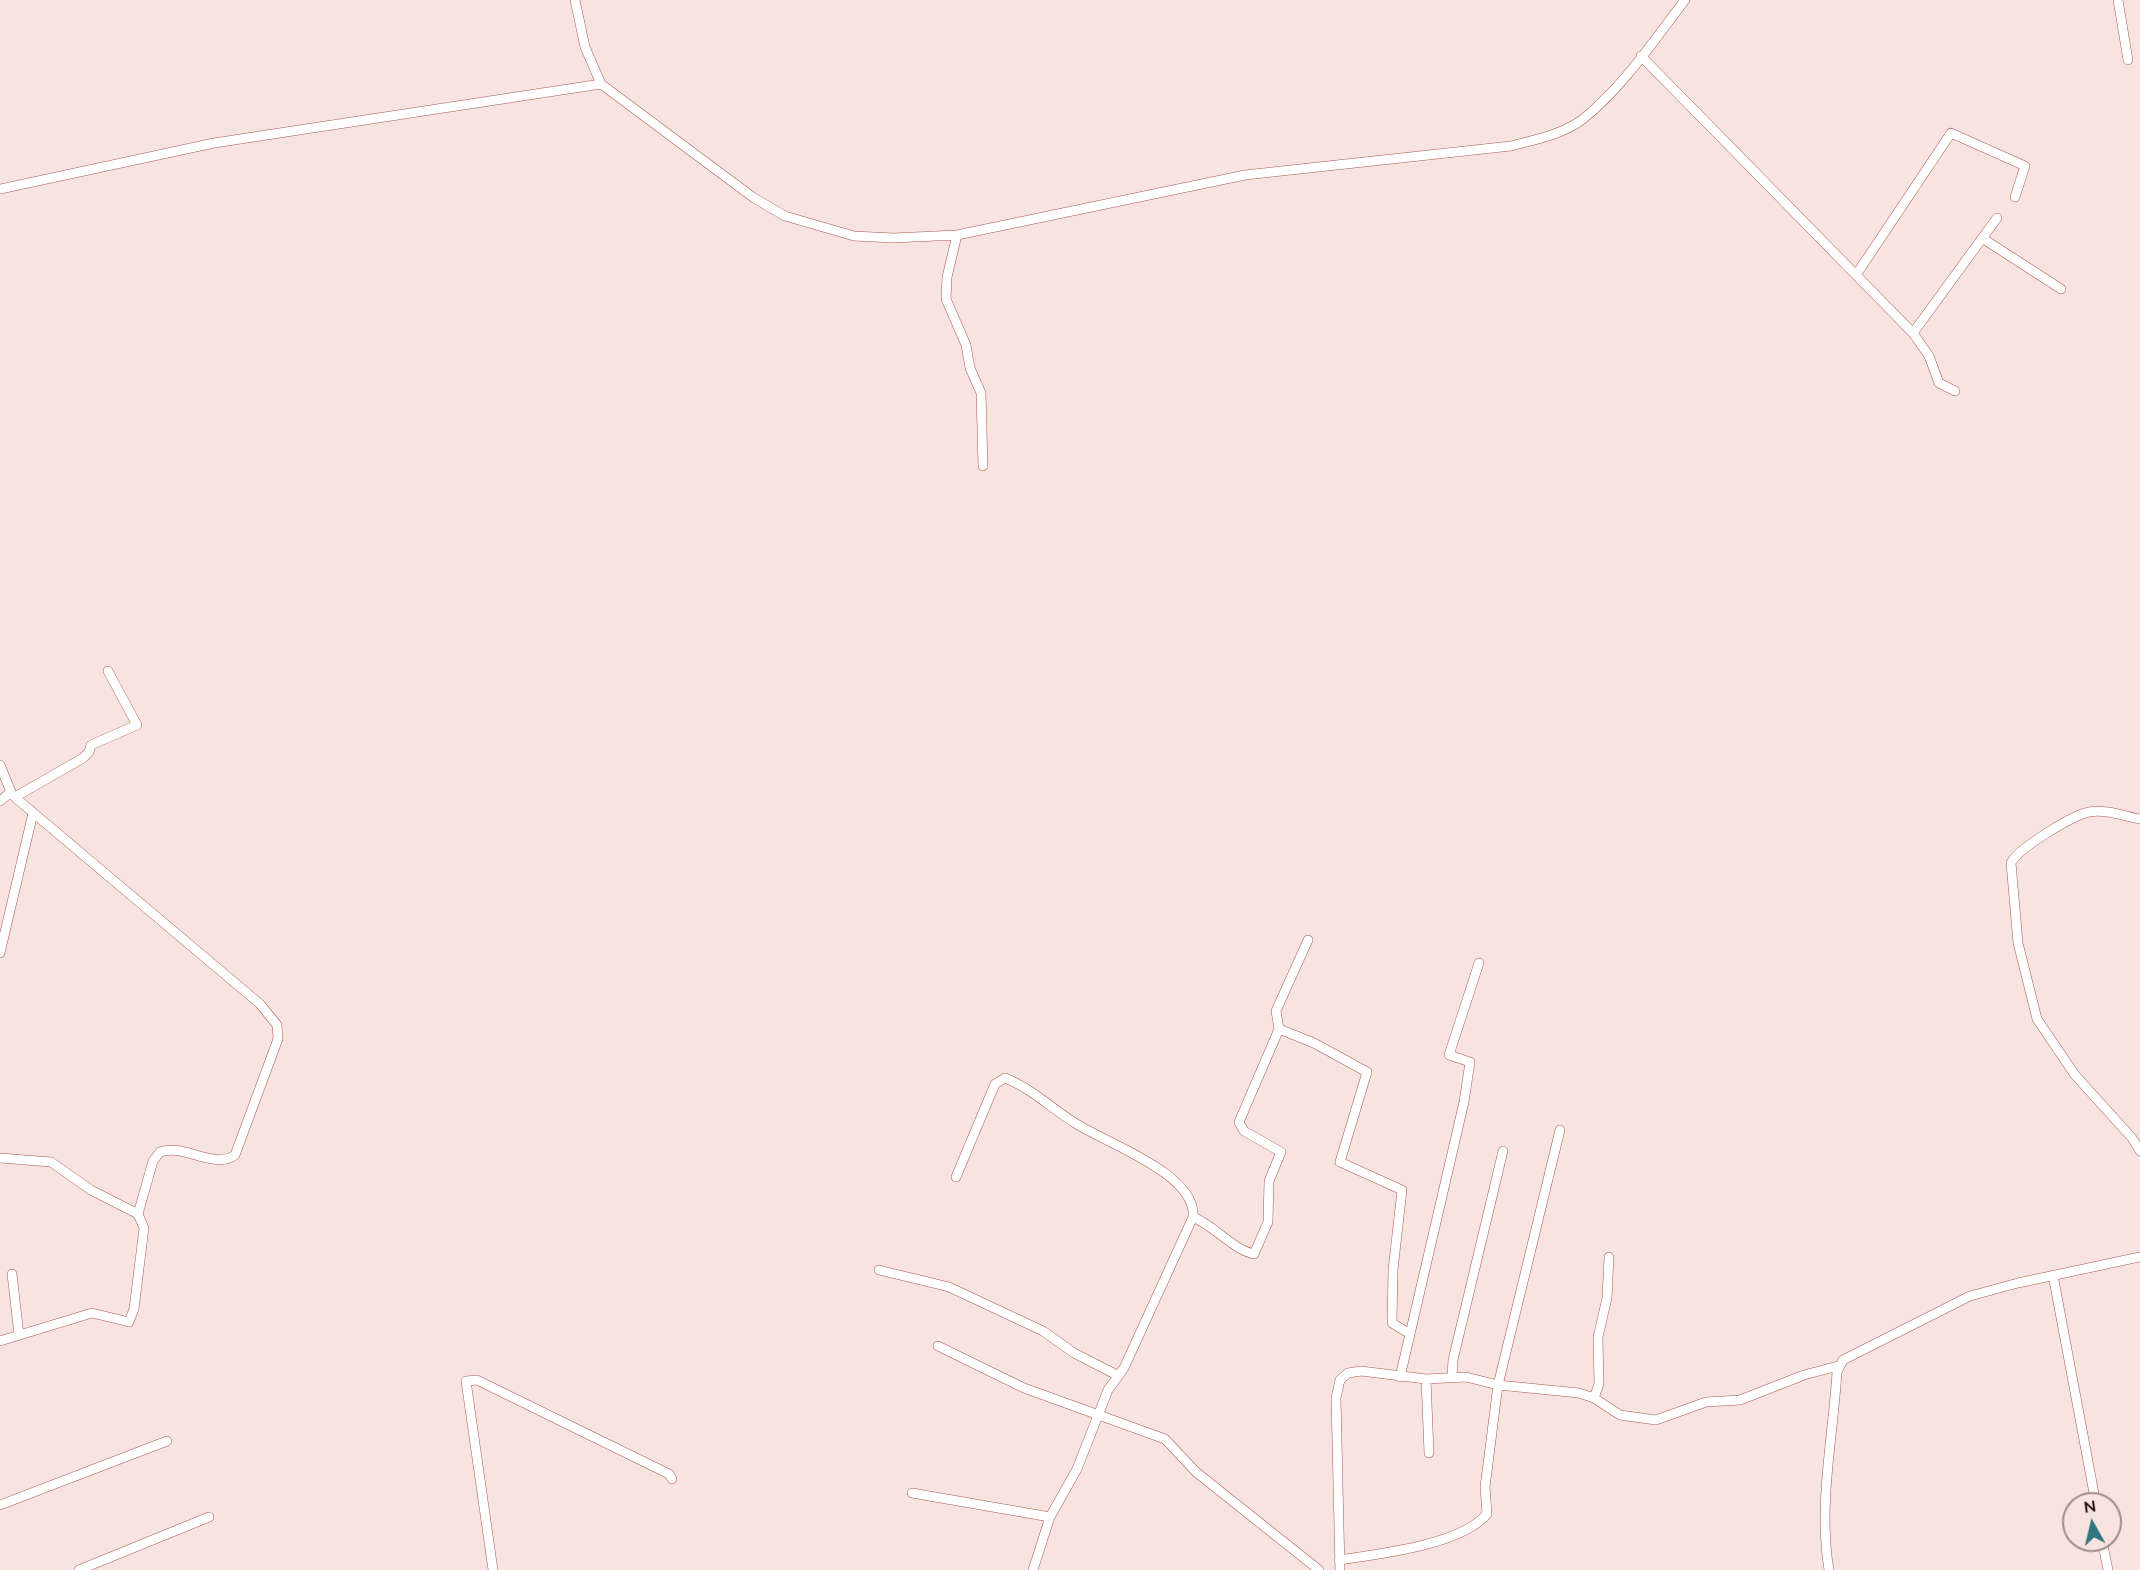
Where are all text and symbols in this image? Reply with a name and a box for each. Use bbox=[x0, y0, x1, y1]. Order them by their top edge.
north arrow bbox=[2062, 1492, 2122, 1552]
text: N bbox=[2082, 1495, 2097, 1517]

